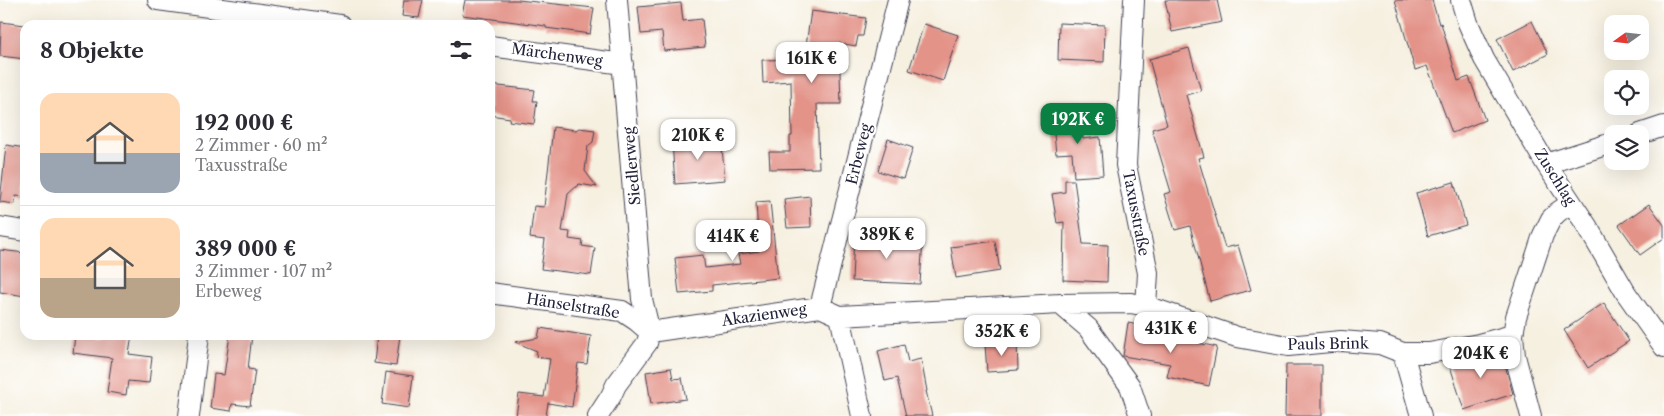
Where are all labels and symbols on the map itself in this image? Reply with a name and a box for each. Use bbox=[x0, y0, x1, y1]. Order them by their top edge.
north arrow bbox=[1604, 15, 1649, 60]
street label: Märchenweg bbox=[510, 39, 604, 70]
pin: 161K € bbox=[771, 42, 853, 84]
pin: 192K € bbox=[1037, 102, 1119, 145]
pin: 210K € bbox=[657, 119, 739, 161]
street label: Erbeweg bbox=[842, 121, 875, 186]
street label: Siedlerweg bbox=[619, 126, 644, 206]
street label: Zuschlag bbox=[1531, 145, 1580, 209]
street label: Taxusstraße bbox=[1119, 168, 1154, 257]
pin: 389K € bbox=[846, 218, 928, 260]
pin: 414K € bbox=[692, 220, 774, 262]
street label: Hänselstraße bbox=[525, 289, 621, 322]
street label: Akazienweg bbox=[719, 299, 808, 330]
pin: 431K € bbox=[1130, 312, 1212, 354]
pin: 352K € bbox=[961, 314, 1043, 357]
street label: Pauls Brink bbox=[1287, 333, 1370, 354]
pin: 204K € bbox=[1440, 336, 1522, 379]

